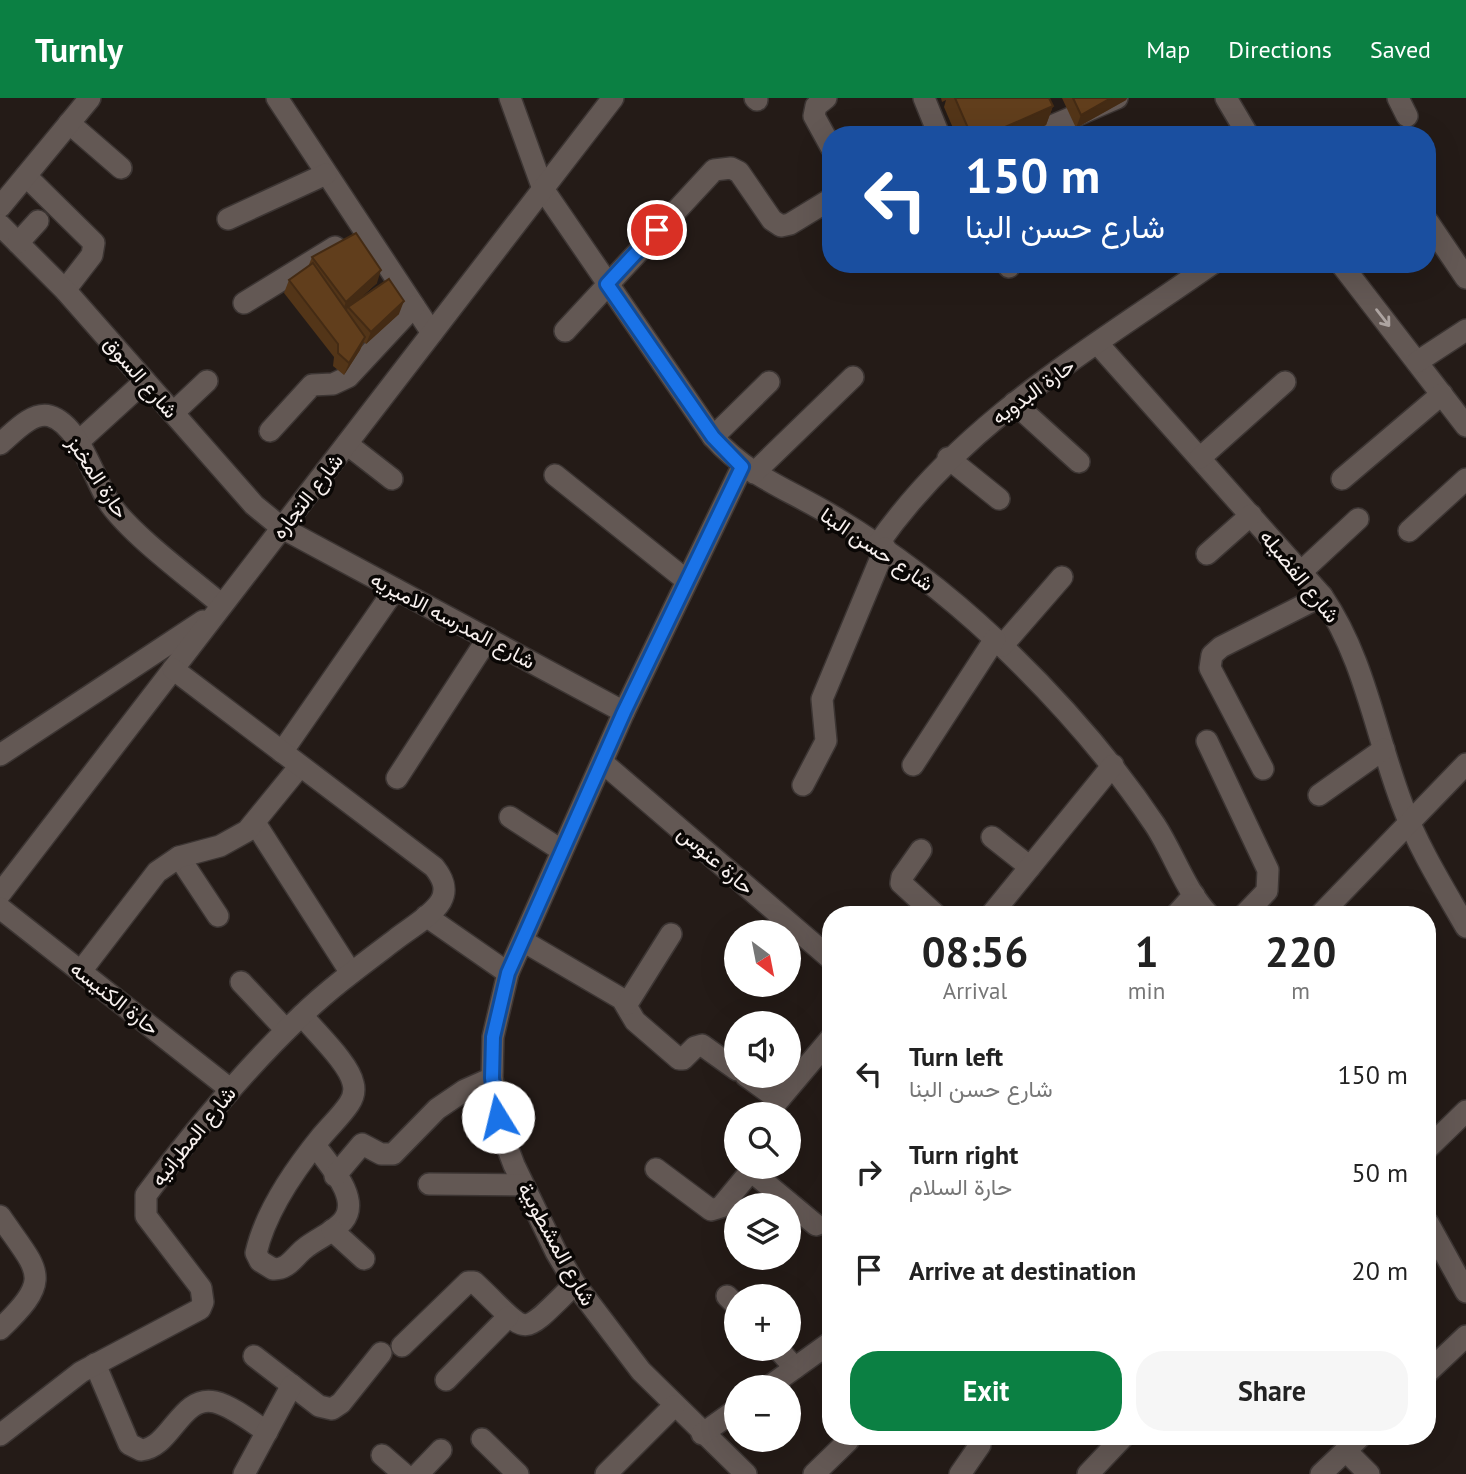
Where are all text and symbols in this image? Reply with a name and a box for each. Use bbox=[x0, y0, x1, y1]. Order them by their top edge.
text: Turnly bbox=[35, 28, 123, 71]
text: Map bbox=[1146, 34, 1190, 65]
text: Directions bbox=[1228, 34, 1332, 65]
text: Saved bbox=[1370, 34, 1431, 65]
text: 150 m bbox=[965, 143, 1100, 207]
icon: left bbox=[850, 154, 941, 245]
pin bbox=[627, 200, 687, 260]
text: شارع حسن البنا bbox=[965, 205, 1165, 247]
icon: arrive bbox=[638, 211, 676, 249]
one-way arrow bbox=[1375, 309, 1390, 327]
street label: شارع السوق bbox=[97, 330, 184, 424]
street label: حارة البدويه bbox=[986, 352, 1080, 430]
street label: حارة المخبز bbox=[61, 430, 135, 523]
street label: شارع التجاره bbox=[265, 448, 350, 545]
street label: شارع حسن البنا bbox=[815, 501, 939, 598]
street label: شارع الفضيله bbox=[1253, 524, 1346, 629]
street label: شارع المدرسه الاميريه bbox=[366, 565, 540, 676]
street label: حارة عنوس bbox=[672, 819, 760, 901]
north arrow bbox=[724, 920, 802, 998]
map controls bbox=[724, 920, 801, 1452]
text: 08:56 bbox=[922, 924, 1028, 979]
text: 1 bbox=[1135, 924, 1158, 979]
text: 220 bbox=[1265, 924, 1336, 979]
street label: حارة الكنيسه bbox=[65, 955, 165, 1041]
text: Arrival bbox=[943, 976, 1007, 1005]
text: min bbox=[1128, 976, 1165, 1005]
text: m bbox=[1291, 976, 1310, 1005]
button: sound bbox=[724, 1011, 801, 1088]
text: Turn left bbox=[909, 1040, 1003, 1073]
icon: left bbox=[850, 1055, 888, 1093]
text: 150 m bbox=[1337, 1058, 1408, 1091]
text: شارع حسن البنا bbox=[909, 1074, 1053, 1103]
street label: شارع المطرانيه bbox=[144, 1080, 242, 1192]
position arrow bbox=[461, 1080, 535, 1154]
button: search bbox=[724, 1102, 801, 1179]
text: Turn right bbox=[909, 1138, 1018, 1171]
icon: right bbox=[850, 1153, 888, 1191]
text: 50 m bbox=[1352, 1156, 1408, 1189]
text: حارة السلام bbox=[909, 1172, 1012, 1201]
street label: شارع المشطوبية bbox=[511, 1178, 602, 1311]
button: layers bbox=[724, 1193, 801, 1270]
icon: arrive bbox=[850, 1251, 888, 1289]
text: Arrive at destination bbox=[909, 1254, 1136, 1287]
text: 20 m bbox=[1352, 1254, 1408, 1287]
button: + bbox=[724, 1284, 801, 1361]
button: Exit bbox=[850, 1351, 1122, 1431]
button: Share bbox=[1136, 1351, 1408, 1431]
button: − bbox=[724, 1375, 801, 1452]

